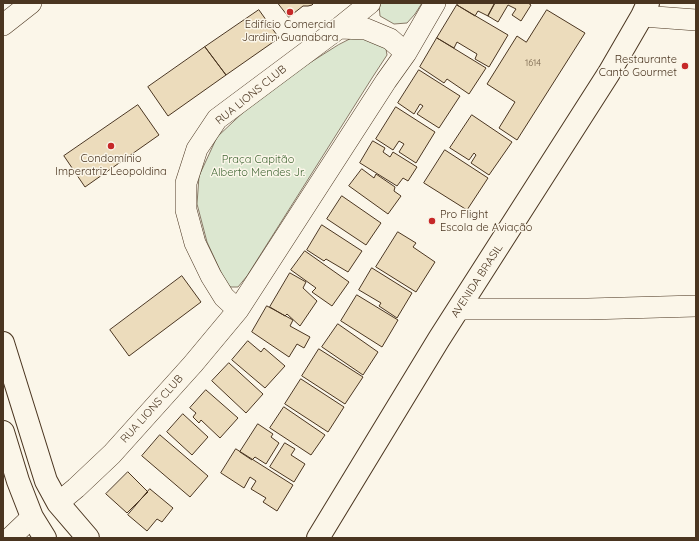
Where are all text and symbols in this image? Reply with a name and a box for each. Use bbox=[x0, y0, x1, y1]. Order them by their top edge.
marker: Edifício Comercial Jardim Guanabara bbox=[285, 7, 295, 17]
place label: Edifício Comercial Jardim Guanabara bbox=[242, 18, 338, 44]
place label: Restaurante Canto Gourmet bbox=[599, 53, 677, 79]
house number: 1614 bbox=[525, 58, 541, 68]
marker: Restaurante Canto Gourmet bbox=[680, 61, 690, 71]
street label: RUA LIONS CLUB bbox=[213, 62, 289, 128]
marker: Condomínio Imperatriz Leopoldina bbox=[106, 141, 116, 151]
place label: Condomínio Imperatriz Leopoldina bbox=[55, 152, 167, 178]
park label: Praça Capitão Alberto Mendes Jr. bbox=[211, 153, 305, 179]
place label: Pro Flight Escola de Aviação bbox=[440, 208, 532, 234]
marker: Pro Flight Escola de Aviação bbox=[427, 216, 437, 226]
street label: AVENIDA BRASIL bbox=[448, 242, 506, 320]
street label: RUA LIONS CLUB bbox=[118, 372, 186, 446]

